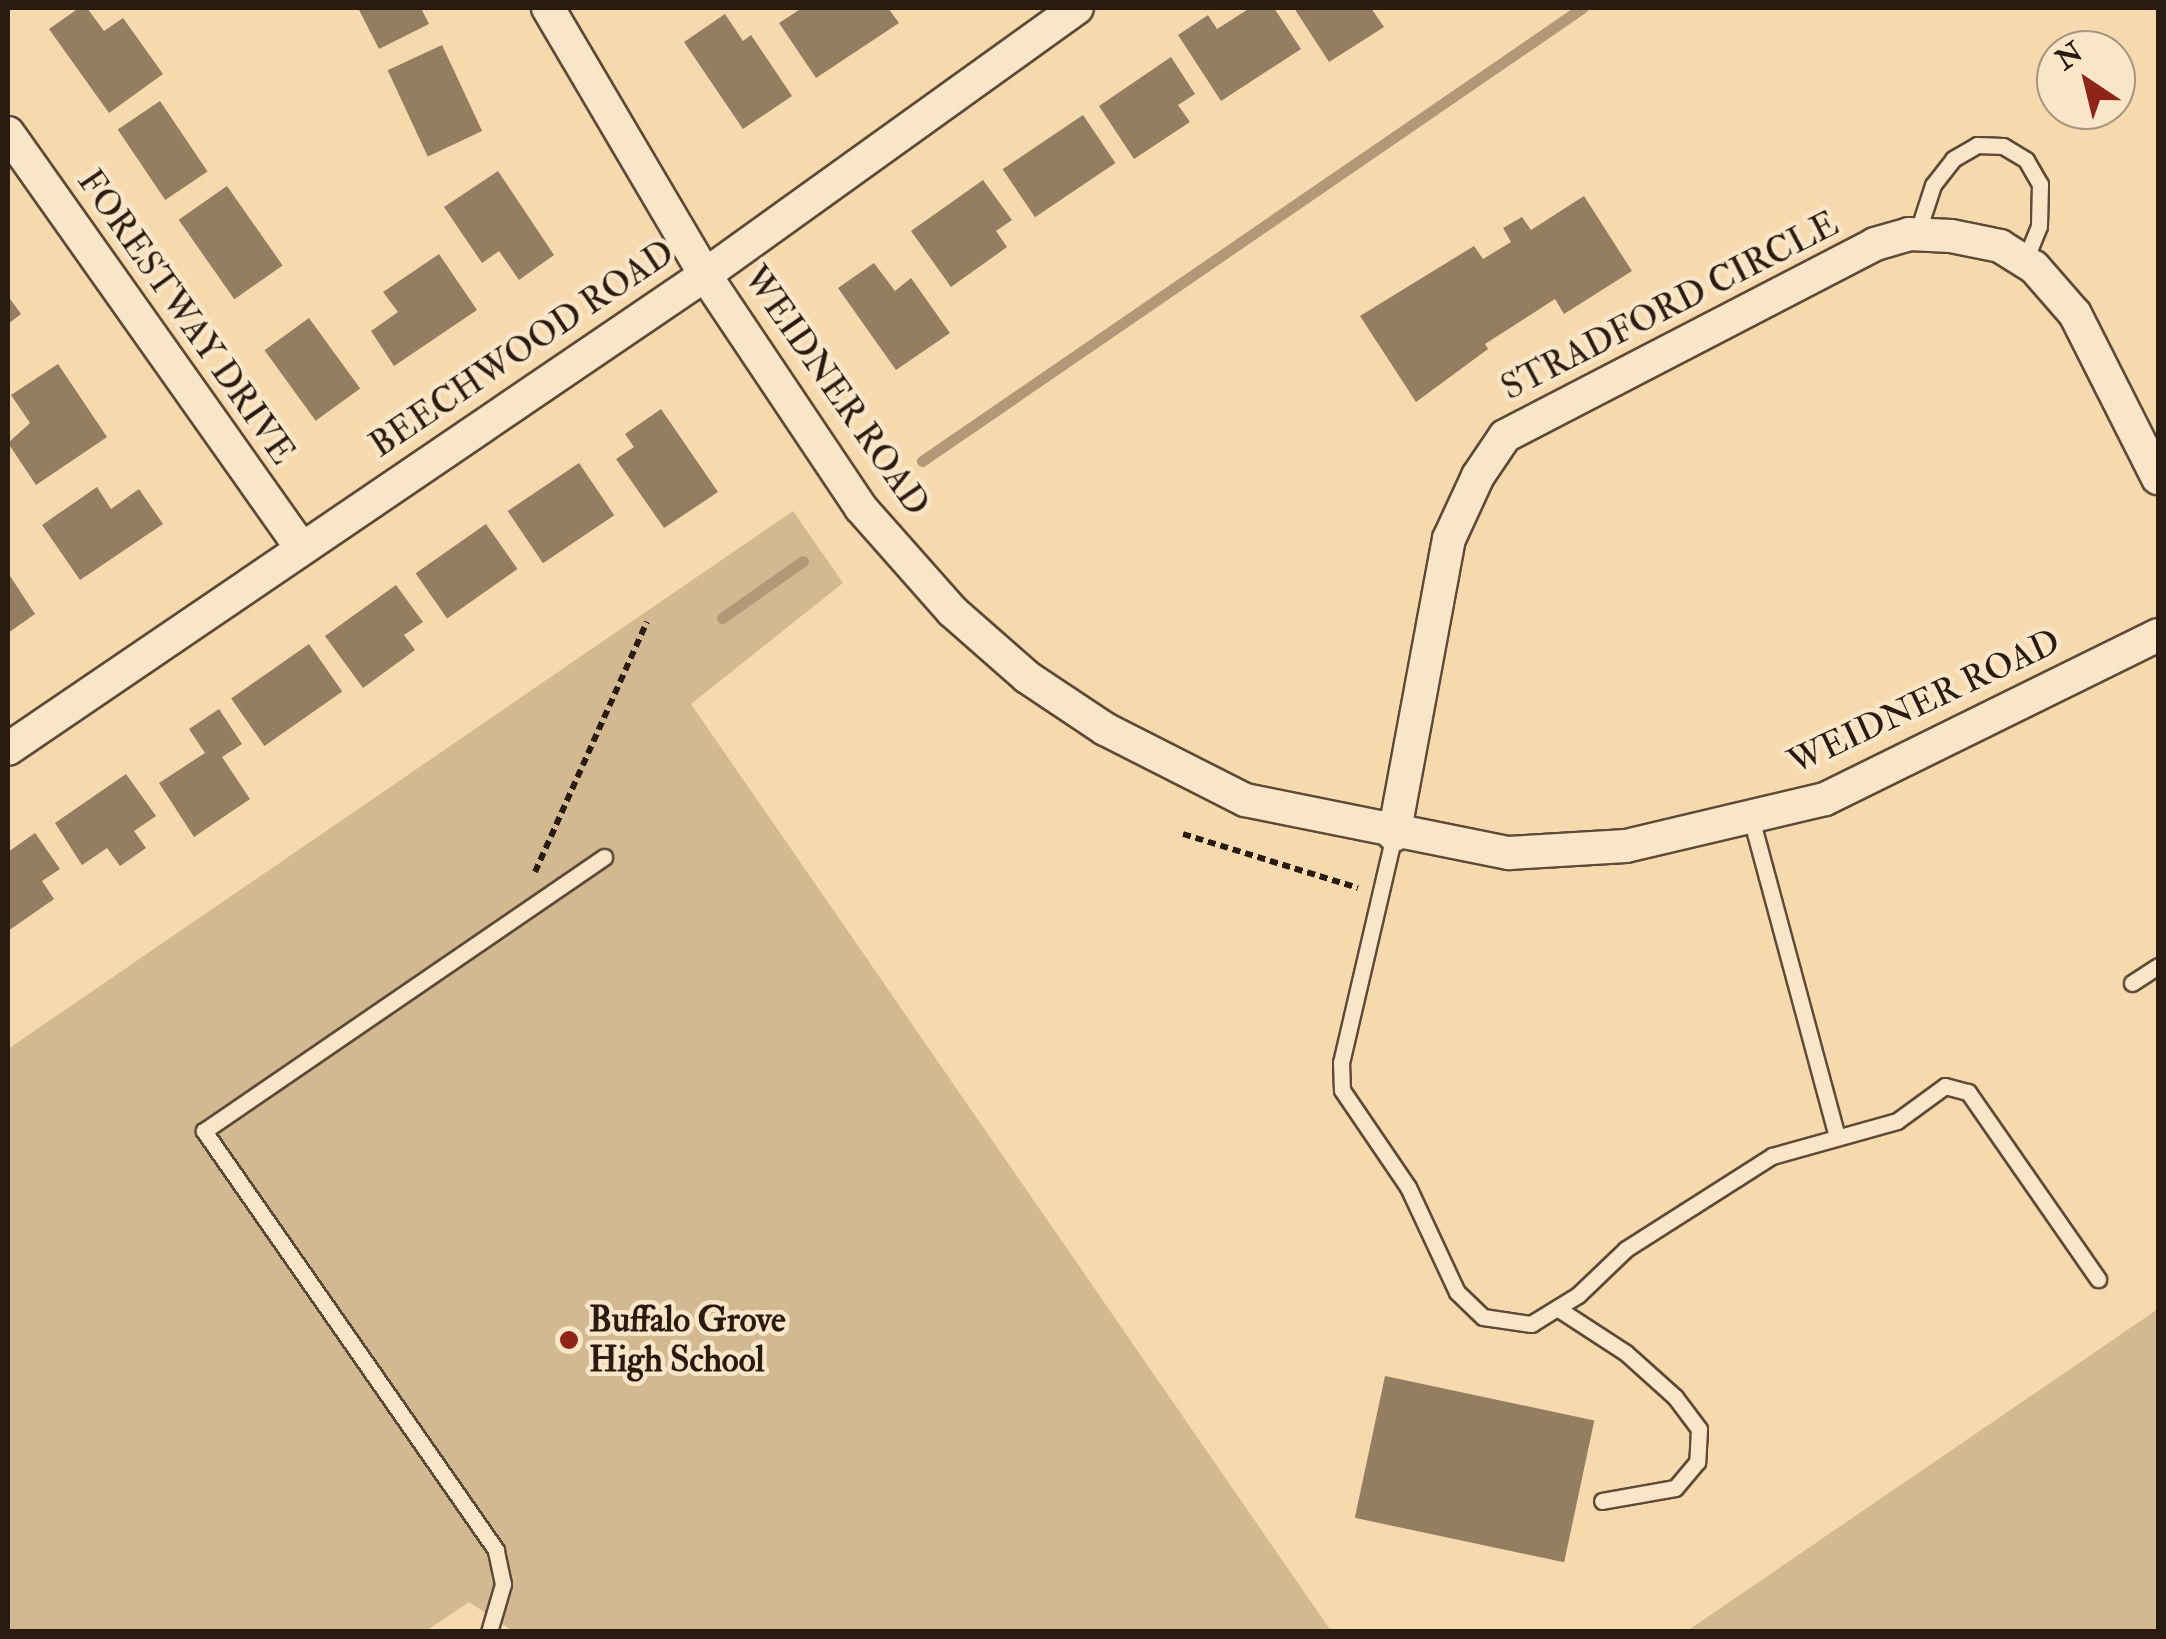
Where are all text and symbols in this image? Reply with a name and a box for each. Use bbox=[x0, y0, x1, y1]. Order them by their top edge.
north arrow bbox=[2036, 30, 2136, 130]
text: N bbox=[2049, 35, 2090, 78]
street label: FORESTWAY DRIVE bbox=[69, 162, 303, 472]
street label: STRADFORD CIRCLE bbox=[1495, 203, 1845, 409]
street label: BEECHWOOD ROAD bbox=[362, 232, 682, 466]
street label: WEIDNER ROAD bbox=[734, 258, 938, 524]
street label: WEIDNER ROAD bbox=[1781, 621, 2067, 783]
place label: Buffalo Grove High School bbox=[589, 1299, 786, 1381]
marker: Buffalo Grove High School bbox=[558, 1329, 580, 1351]

